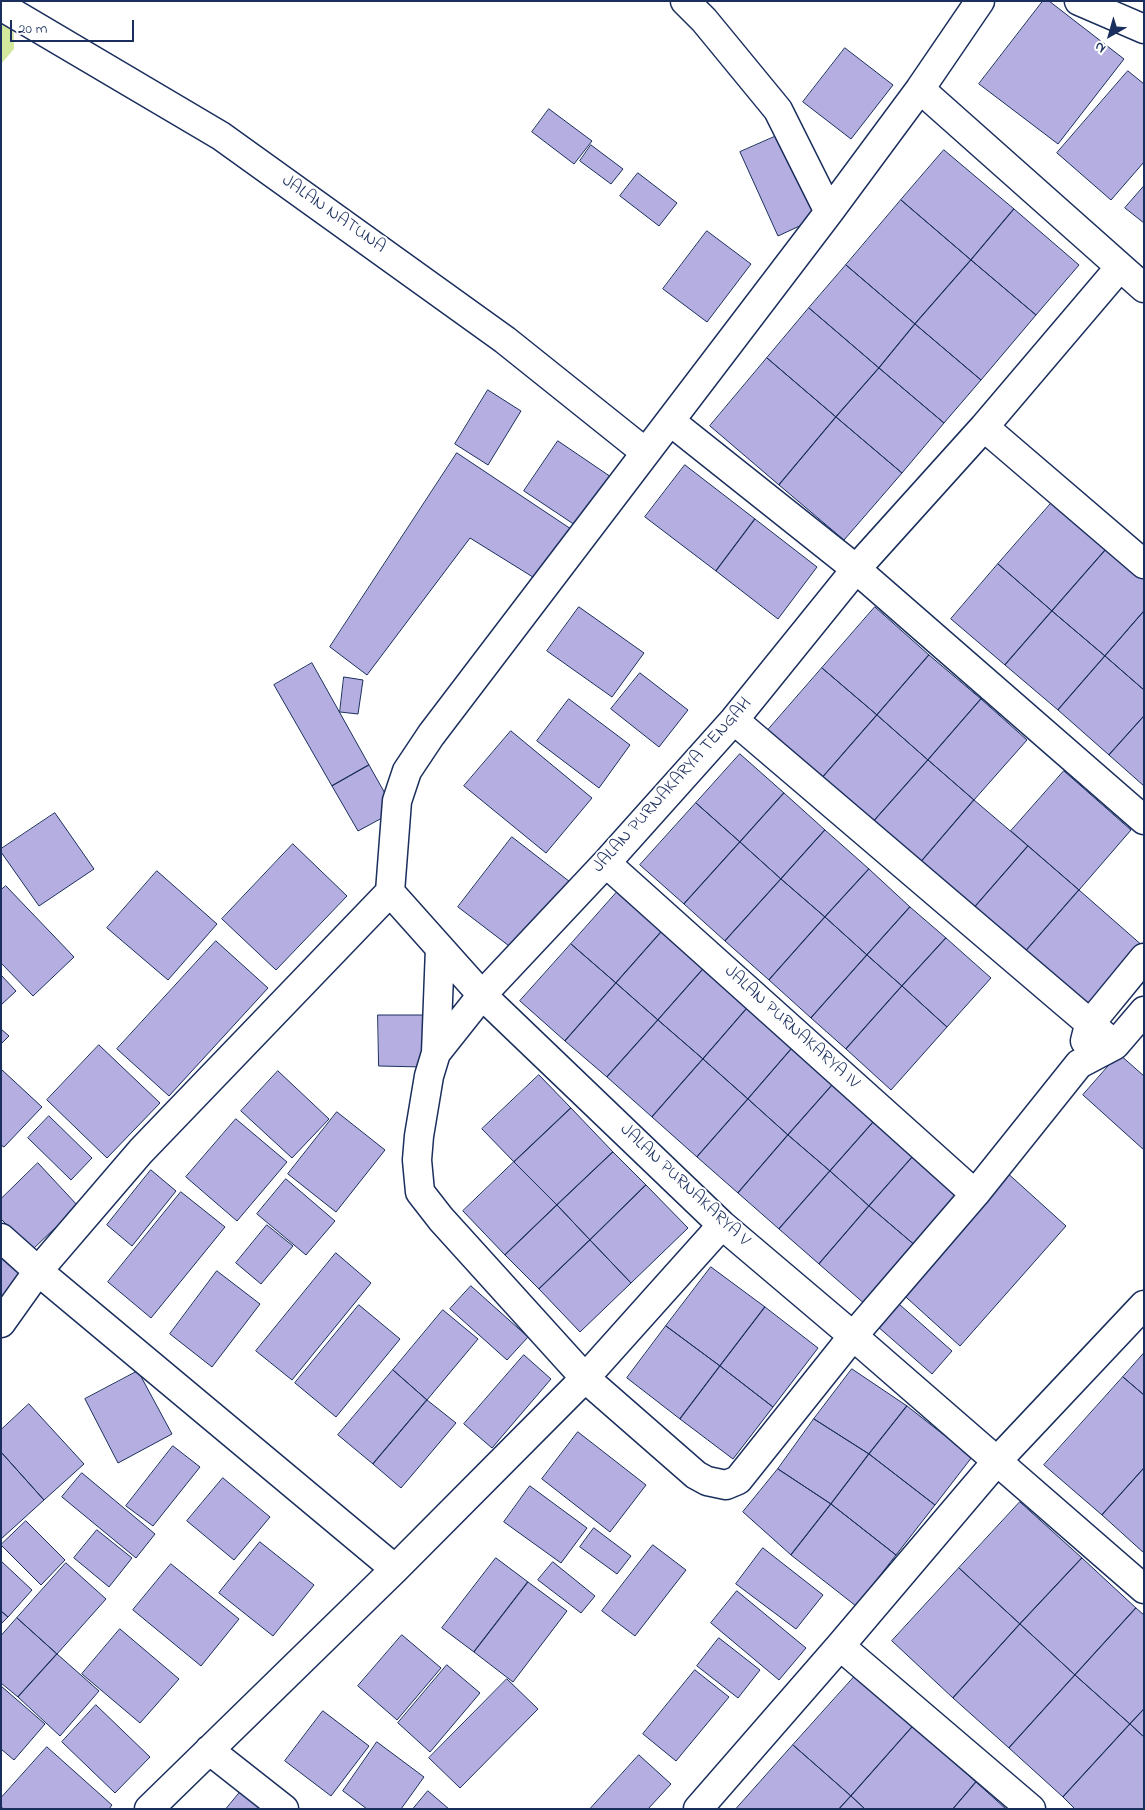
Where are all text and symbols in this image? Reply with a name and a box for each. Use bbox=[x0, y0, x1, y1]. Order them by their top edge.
scale bar bbox=[12, 10, 136, 42]
north arrow bbox=[1085, 10, 1135, 60]
text: 20 m bbox=[18, 18, 47, 40]
text: N bbox=[1090, 36, 1111, 58]
street label: JALAN NATUNA bbox=[277, 171, 389, 259]
street label: JALAN PURNAKARYA TENGAH bbox=[589, 694, 757, 878]
street label: JALAN PURNAKARYA IV bbox=[719, 962, 863, 1094]
street label: JALAN PURNAKARYA V bbox=[614, 1120, 754, 1252]

